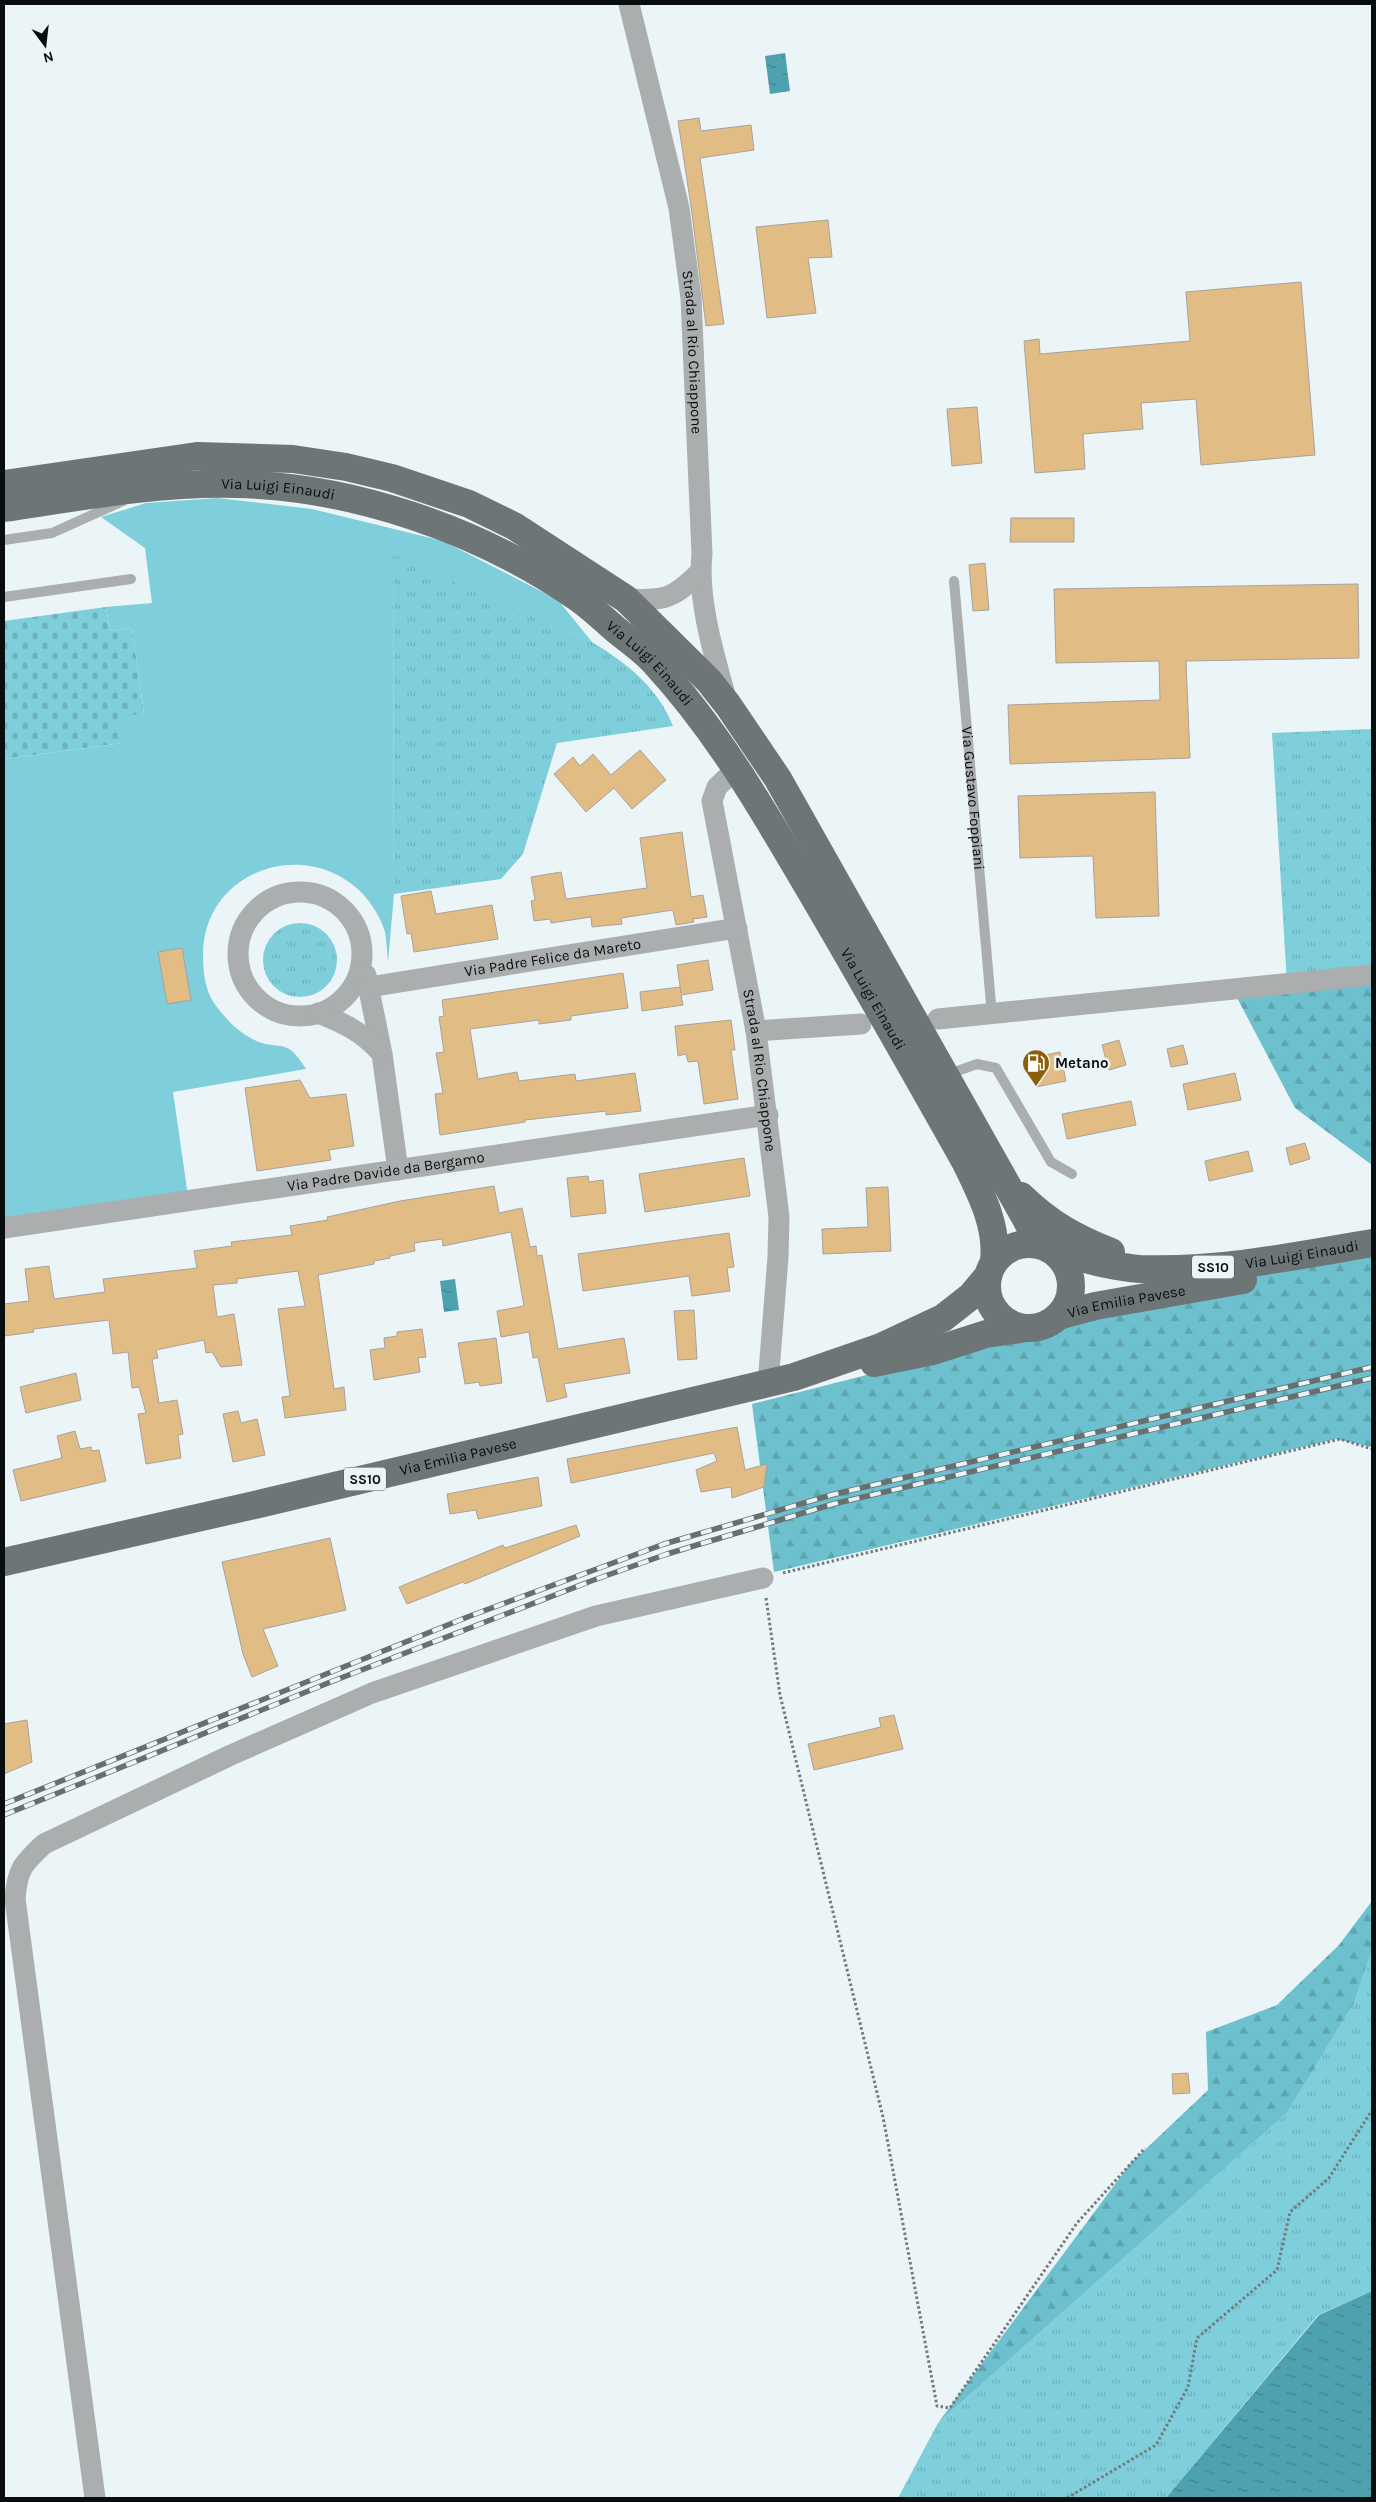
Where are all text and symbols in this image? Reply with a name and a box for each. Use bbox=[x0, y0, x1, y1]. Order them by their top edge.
north arrow bbox=[20, 20, 70, 70]
text: N bbox=[41, 48, 55, 67]
street label: Strada al Rio Chiappone bbox=[678, 269, 706, 435]
street label: Via Luigi Einaudi bbox=[221, 475, 337, 504]
street label: Via Luigi Einaudi bbox=[603, 617, 697, 709]
street label: Via Gustavo Foppiani bbox=[958, 726, 988, 871]
street label: Via Padre Felice da Mareto bbox=[463, 935, 642, 981]
street label: Via Luigi Einaudi bbox=[837, 945, 909, 1053]
street label: Strada al Rio Chiappone bbox=[739, 987, 780, 1153]
fuel station icon: Metano bbox=[1021, 1048, 1051, 1087]
place label: Metano bbox=[1055, 1054, 1109, 1072]
street label: Via Padre Davide da Bergamo bbox=[286, 1148, 486, 1195]
street label: Via Luigi Einaudi bbox=[1244, 1236, 1360, 1272]
road number: SS10 bbox=[1192, 1256, 1234, 1278]
street label: Via Emilia Pavese bbox=[1065, 1281, 1187, 1322]
street label: Via Emilia Pavese bbox=[398, 1434, 518, 1479]
road number: SS10 bbox=[344, 1468, 386, 1490]

